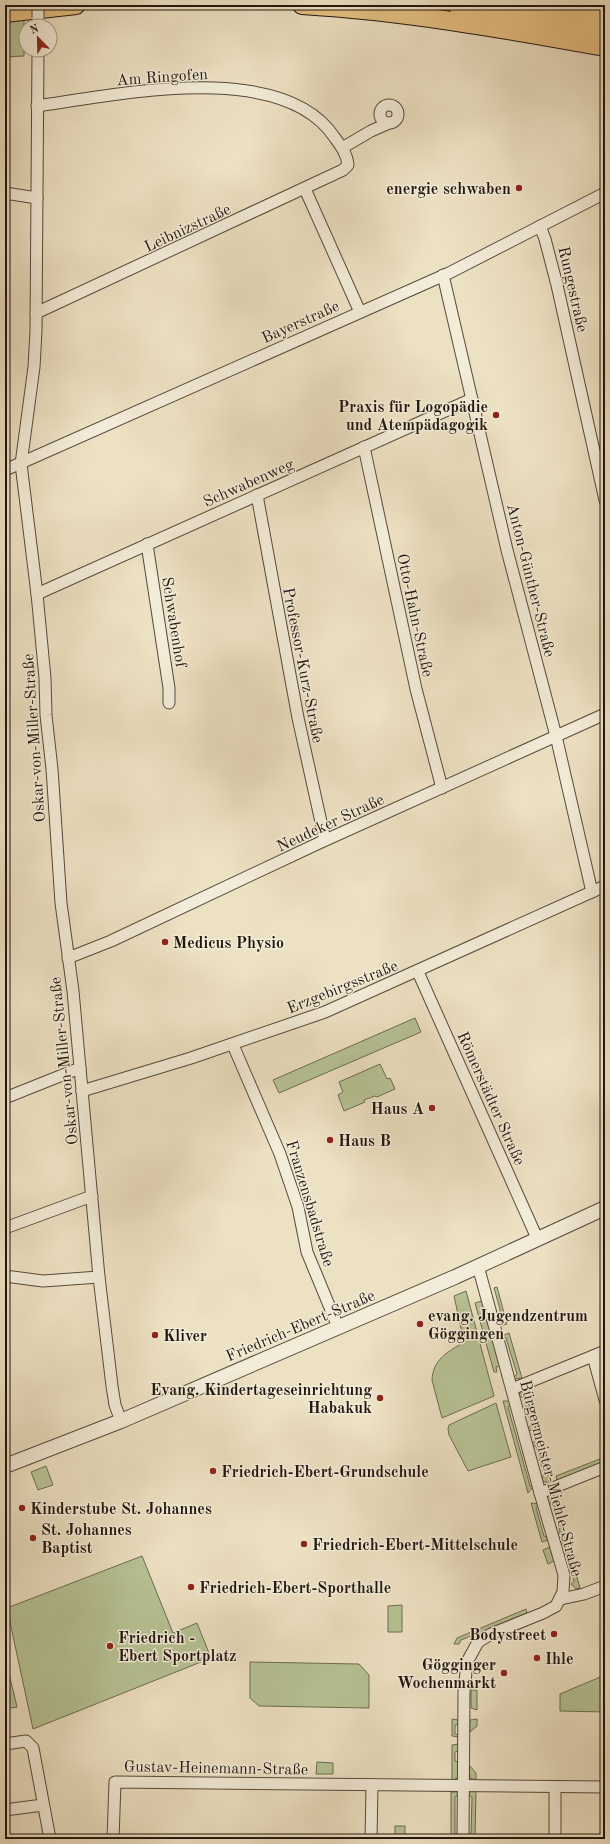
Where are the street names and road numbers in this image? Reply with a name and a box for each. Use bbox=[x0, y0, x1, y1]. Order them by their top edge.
street label: Am Ringofen bbox=[116, 67, 209, 89]
street label: Leibnizstraße bbox=[142, 202, 234, 256]
street label: Rungestraße bbox=[554, 245, 590, 334]
street label: Bayerstraße bbox=[260, 299, 342, 347]
street label: Schwabenweg bbox=[201, 457, 297, 511]
street label: Anton-Günther-Straße bbox=[503, 502, 557, 659]
street label: Otto-Hahn-Straße bbox=[393, 552, 435, 679]
street label: Schwabenhof bbox=[158, 576, 188, 669]
street label: Professor-Kurz-Straße bbox=[279, 586, 325, 745]
street label: Oskar-von-Miller-Straße bbox=[21, 653, 49, 823]
street label: Neudeker Straße bbox=[275, 792, 387, 856]
street label: Erzgebirgsstraße bbox=[285, 958, 400, 1017]
street label: Oskar-von-Miller-Straße bbox=[48, 976, 82, 1146]
street label: Römerstädter Straße bbox=[453, 1030, 527, 1168]
street label: Franzensbadstraße bbox=[282, 1139, 336, 1269]
street label: Friedrich-Ebert-Straße bbox=[224, 1288, 378, 1366]
street label: Bürgermeister-Miehle-Straße bbox=[516, 1379, 584, 1578]
street label: Gustav-Heinemann-Straße bbox=[124, 1759, 308, 1779]

